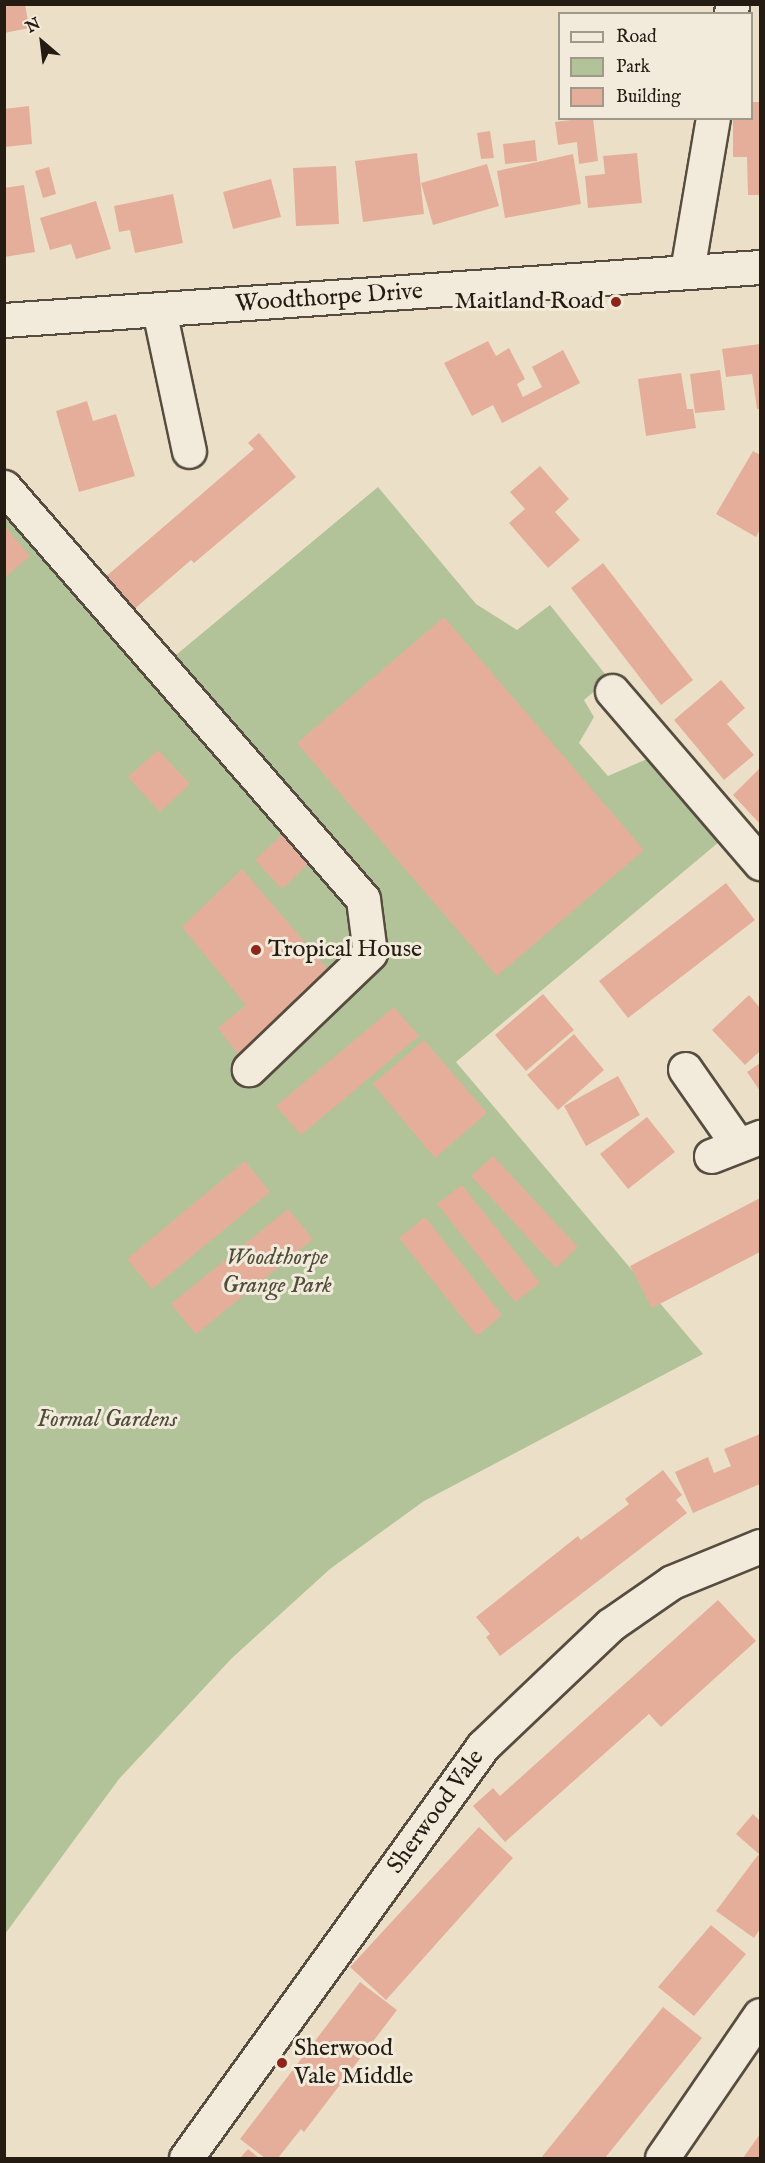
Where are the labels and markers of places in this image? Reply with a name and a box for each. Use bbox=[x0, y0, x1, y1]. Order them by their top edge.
place label: Maitland Road bbox=[454, 288, 604, 316]
marker: Maitland Road bbox=[609, 295, 623, 309]
place label: Tropical House bbox=[268, 936, 422, 964]
marker: Tropical House bbox=[249, 943, 263, 957]
place label: Sherwood Vale Middle bbox=[294, 2035, 413, 2091]
marker: Sherwood Vale Middle bbox=[275, 2056, 289, 2070]

